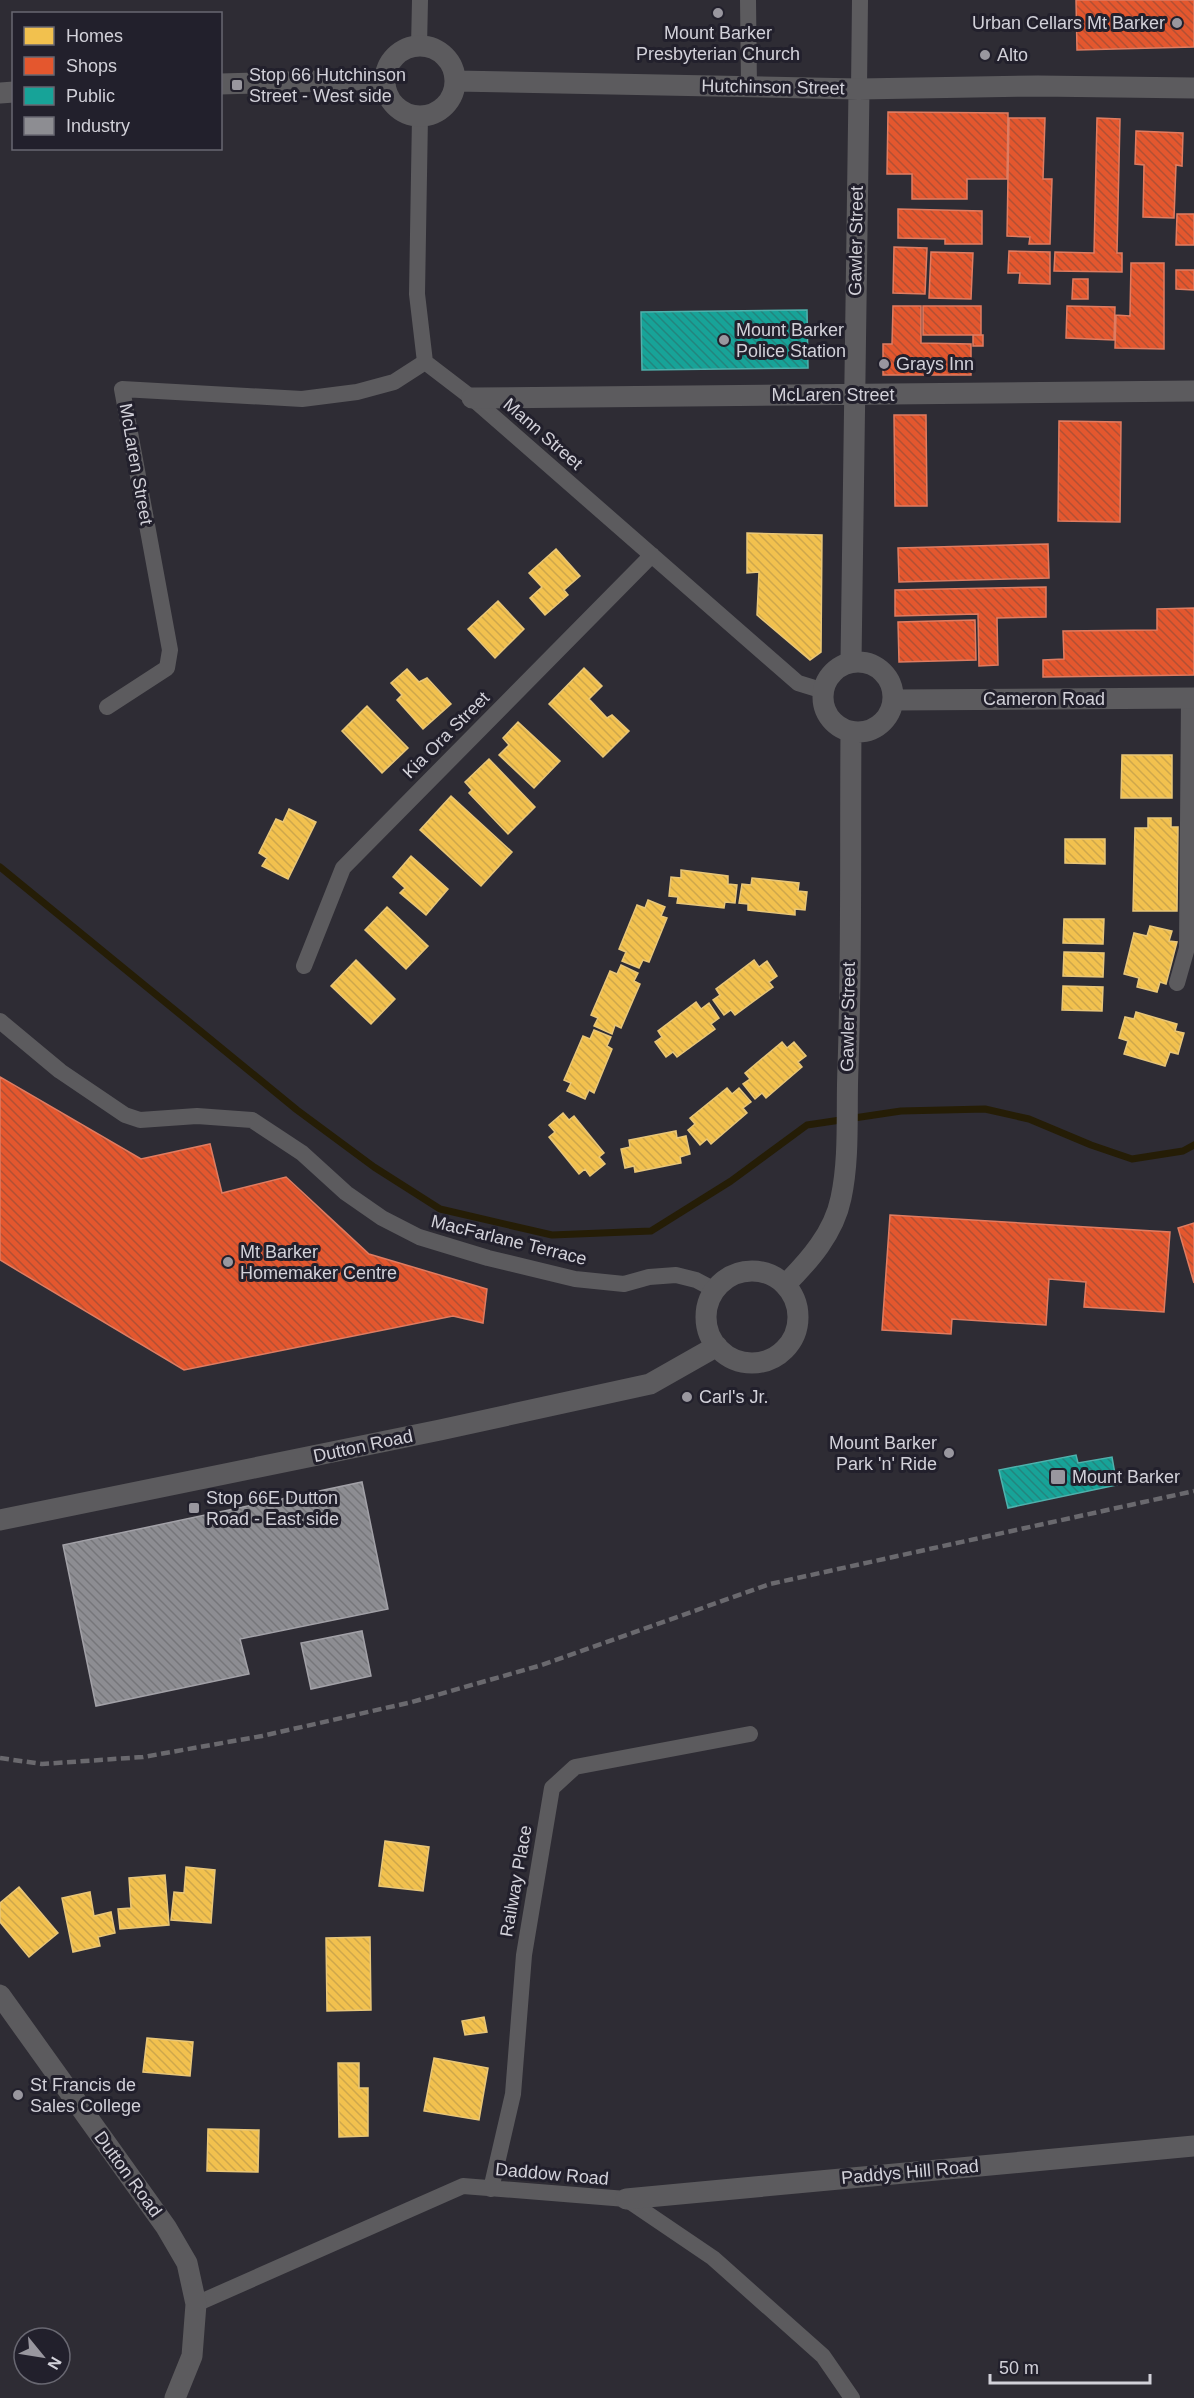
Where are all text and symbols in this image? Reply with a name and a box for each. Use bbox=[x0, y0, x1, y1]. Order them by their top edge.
marker: Mount Barker Presbyterian Church bbox=[711, 6, 725, 20]
legend bbox=[12, 12, 222, 150]
place label: Urban Cellars Mt Barker bbox=[972, 13, 1165, 33]
marker: Urban Cellars Mt Barker bbox=[1170, 16, 1184, 30]
place label: Mount Barker Presbyterian Church bbox=[636, 23, 800, 64]
text: Homes bbox=[66, 26, 123, 46]
place label: Alto bbox=[997, 45, 1028, 65]
marker: Alto bbox=[978, 48, 992, 62]
text: Shops bbox=[66, 56, 117, 76]
place label: Stop 66 Hutchinson Street - West side bbox=[249, 65, 406, 106]
street label: Hutchinson Street bbox=[701, 76, 845, 98]
marker: Stop 66 Hutchinson Street - West side bbox=[230, 78, 244, 92]
text: Public bbox=[66, 86, 115, 106]
text: Industry bbox=[66, 116, 130, 136]
street label: Gawler Street bbox=[845, 186, 867, 296]
place label: Mount Barker Police Station bbox=[736, 320, 846, 361]
marker: Mount Barker Police Station bbox=[717, 333, 731, 347]
place label: Grays Inn bbox=[896, 354, 974, 374]
marker: Grays Inn bbox=[877, 357, 891, 371]
street label: McLaren Street bbox=[771, 385, 895, 405]
street label: Mann Street bbox=[499, 394, 587, 474]
street label: McLaren Street bbox=[115, 402, 157, 526]
street label: Kia Ora Street bbox=[399, 688, 493, 782]
street label: Cameron Road bbox=[983, 689, 1105, 709]
street label: Gawler Street bbox=[837, 962, 859, 1072]
street label: MacFarlane Terrace bbox=[429, 1211, 589, 1269]
place label: Mt Barker Homemaker Centre bbox=[240, 1242, 397, 1283]
marker: Mt Barker Homemaker Centre bbox=[221, 1255, 235, 1269]
place label: Carl's Jr. bbox=[699, 1387, 768, 1407]
marker: Carl's Jr. bbox=[680, 1390, 694, 1404]
street label: Dutton Road bbox=[311, 1426, 415, 1466]
place label: Mount Barker Park 'n' Ride bbox=[829, 1433, 937, 1474]
marker: Mount Barker Park 'n' Ride bbox=[942, 1446, 956, 1460]
place label: Mount Barker bbox=[1072, 1467, 1180, 1487]
marker: Mount Barker bbox=[1049, 1468, 1067, 1486]
place label: Stop 66E Dutton Road - East side bbox=[206, 1488, 339, 1529]
marker: Stop 66E Dutton Road - East side bbox=[187, 1501, 201, 1515]
street label: Railway Place bbox=[496, 1824, 536, 1938]
place label: St Francis de Sales College bbox=[30, 2075, 141, 2116]
marker: St Francis de Sales College bbox=[11, 2088, 25, 2102]
street label: Dutton Road bbox=[90, 2127, 166, 2221]
street label: Paddys Hill Road bbox=[840, 2156, 980, 2188]
street label: Daddow Road bbox=[494, 2159, 610, 2189]
north arrow bbox=[12, 2326, 72, 2386]
scale bar bbox=[990, 2347, 1150, 2385]
text: N bbox=[44, 2354, 65, 2373]
text: 50 m bbox=[999, 2358, 1039, 2378]

